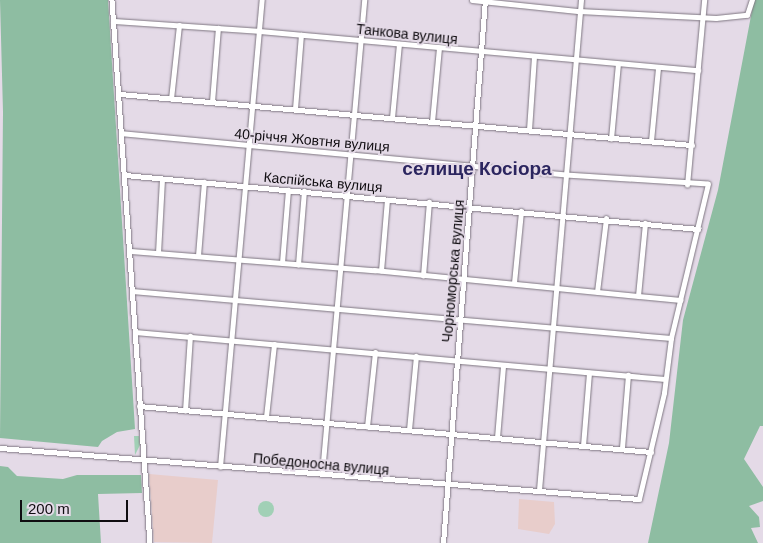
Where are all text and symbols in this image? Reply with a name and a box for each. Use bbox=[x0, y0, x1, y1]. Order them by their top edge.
street label: Танкова вулиця bbox=[355, 20, 459, 48]
street label: 40-річчя Жовтня вулиця bbox=[234, 125, 390, 155]
district label: селище Косіора bbox=[402, 158, 552, 180]
street label: Каспійська вулиця bbox=[263, 168, 383, 196]
street label: Чорноморська вулиця bbox=[438, 199, 468, 343]
street label: Победоносна вулиця bbox=[252, 450, 390, 478]
scale bar bbox=[22, 490, 130, 522]
text: 200 m bbox=[28, 500, 70, 517]

